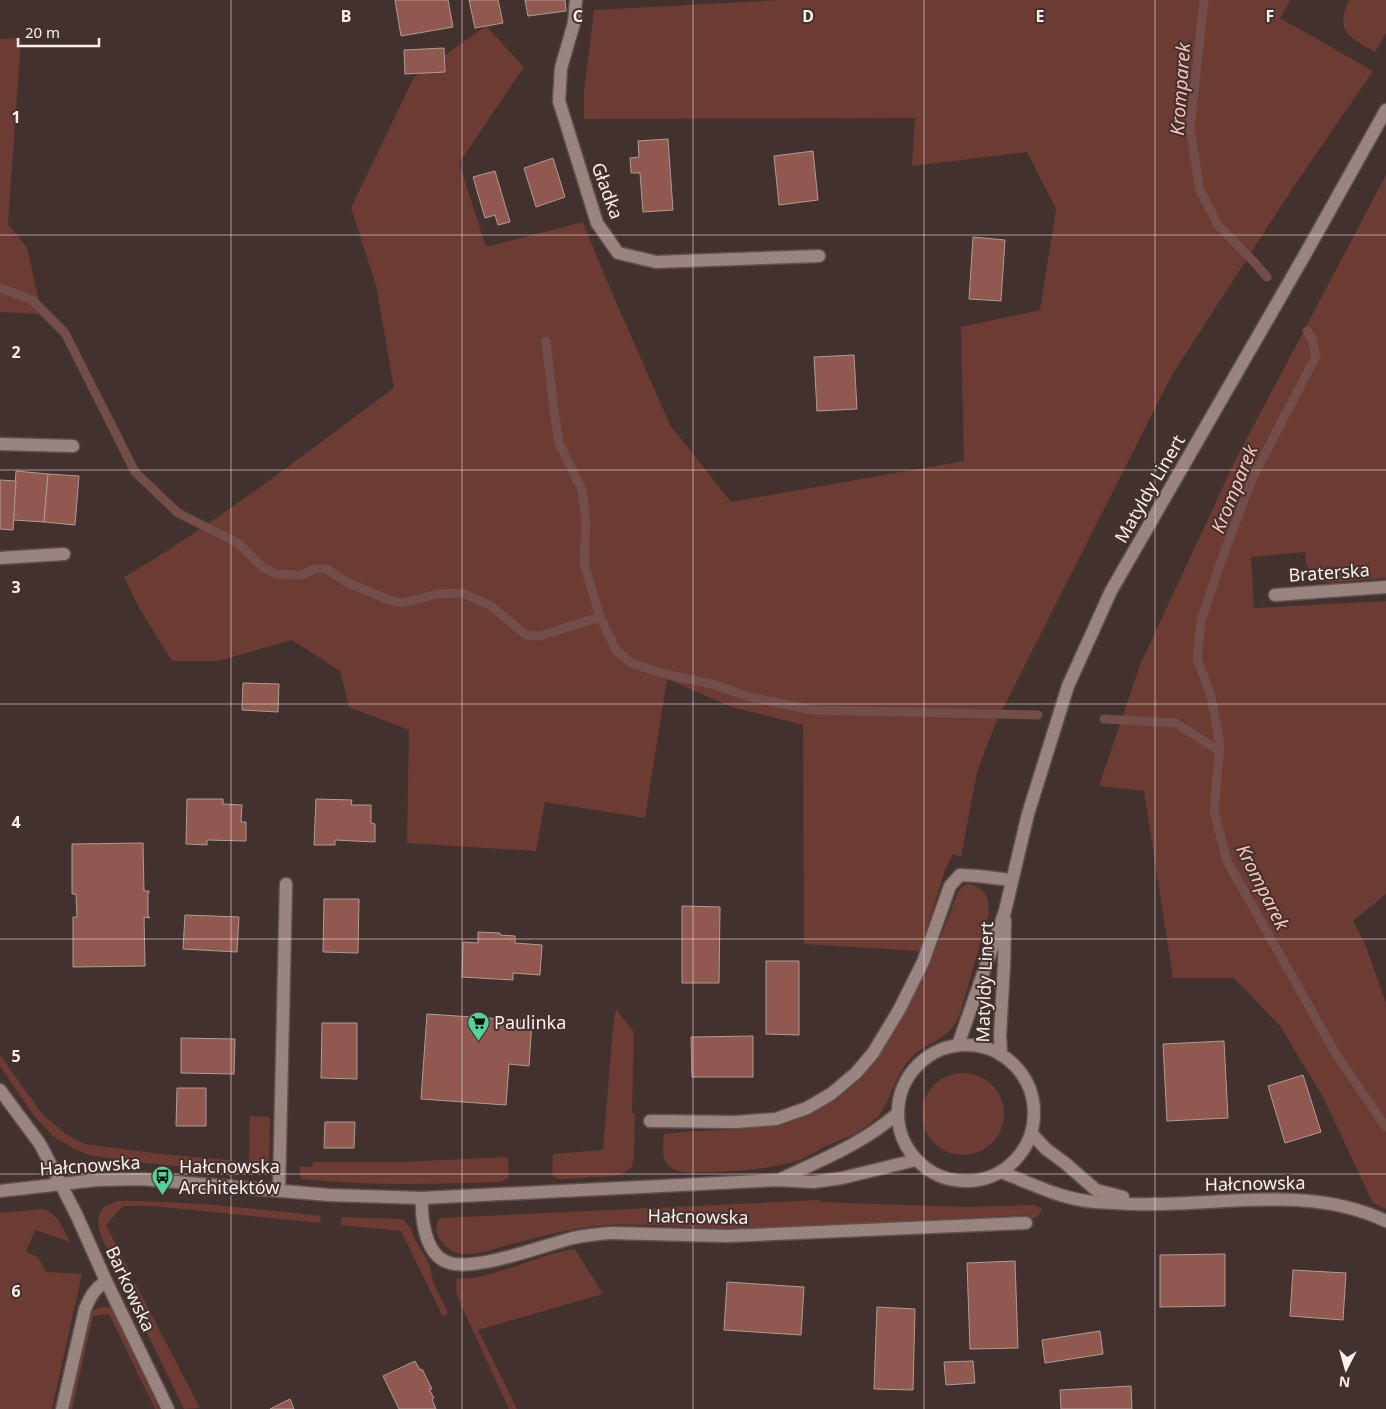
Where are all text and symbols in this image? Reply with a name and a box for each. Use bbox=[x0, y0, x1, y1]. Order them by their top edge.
text: B bbox=[341, 5, 351, 27]
text: C bbox=[573, 5, 583, 27]
text: D bbox=[802, 5, 814, 27]
text: E bbox=[1036, 5, 1045, 27]
text: F bbox=[1266, 5, 1274, 27]
scale bar bbox=[18, 15, 99, 47]
text: 20 m bbox=[25, 22, 60, 42]
water label: Kromparek bbox=[1164, 41, 1196, 136]
text: 1 bbox=[11, 106, 21, 128]
street label: Gładka bbox=[587, 159, 629, 222]
text: 2 bbox=[11, 341, 21, 363]
street label: Matyldy Linert bbox=[1108, 430, 1190, 547]
water label: Kromparek bbox=[1205, 440, 1264, 537]
street label: Braterska bbox=[1288, 557, 1370, 587]
text: 3 bbox=[11, 576, 21, 598]
text: 4 bbox=[11, 811, 21, 833]
water label: Kromparek bbox=[1230, 840, 1296, 935]
street label: Matyldy Linert bbox=[970, 921, 998, 1043]
place label: Paulinka bbox=[494, 1010, 566, 1034]
supermarket icon: Paulinka bbox=[466, 1011, 490, 1042]
text: 5 bbox=[11, 1045, 21, 1067]
street label: Hałcnowska bbox=[39, 1150, 141, 1180]
place label: Hałcnowska Architektów bbox=[179, 1154, 280, 1199]
bus stop icon: Hałcnowska Architektów bbox=[151, 1165, 175, 1196]
street label: Hałcnowska bbox=[1204, 1170, 1306, 1196]
street label: Hałcnowska bbox=[647, 1203, 749, 1229]
street label: Barkowska bbox=[101, 1242, 161, 1335]
text: 6 bbox=[11, 1280, 21, 1302]
north arrow bbox=[1321, 1344, 1371, 1394]
text: N bbox=[1338, 1372, 1351, 1392]

